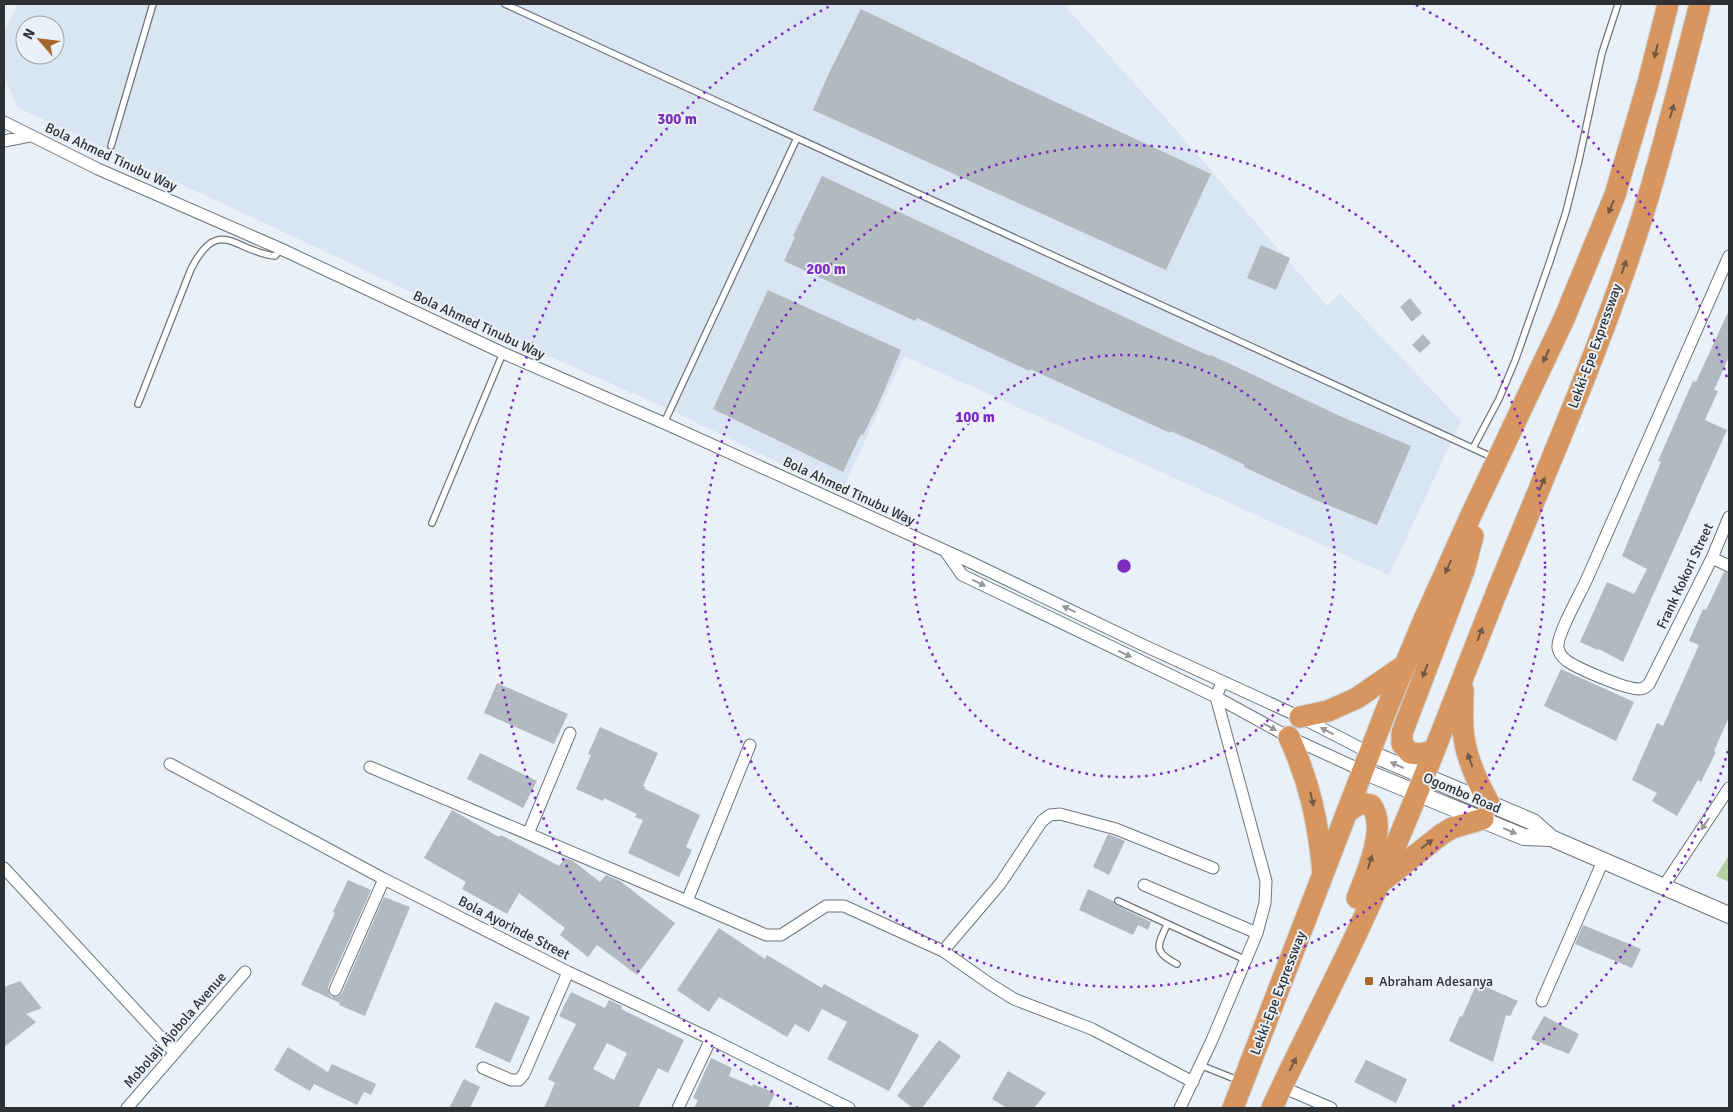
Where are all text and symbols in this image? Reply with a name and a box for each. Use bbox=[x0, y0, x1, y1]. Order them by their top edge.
north arrow bbox=[15, 15, 65, 65]
text: N bbox=[19, 26, 39, 42]
one-way arrow bbox=[1652, 43, 1660, 59]
one-way arrow bbox=[1668, 104, 1676, 119]
text: 300 m bbox=[657, 110, 697, 128]
street label: Bola Ahmed Tinubu Way bbox=[42, 119, 180, 195]
one-way arrow bbox=[1606, 200, 1614, 214]
one-way arrow bbox=[1621, 259, 1629, 274]
text: 200 m bbox=[806, 260, 846, 278]
street label: Lekki-Epe Expressway bbox=[1565, 281, 1626, 411]
street label: Bola Ahmed Tinubu Way bbox=[410, 287, 548, 363]
one-way arrow bbox=[1542, 349, 1550, 363]
text: 100 m bbox=[955, 408, 995, 426]
street label: Bola Ahmed Tinubu Way bbox=[780, 453, 918, 529]
one-way arrow bbox=[1538, 477, 1546, 491]
street label: Frank Kokori Street bbox=[1653, 520, 1717, 632]
centre of rings bbox=[1115, 557, 1133, 575]
one-way arrow bbox=[1444, 560, 1452, 574]
one-way arrow bbox=[972, 579, 986, 587]
one-way arrow bbox=[1062, 605, 1076, 613]
one-way arrow bbox=[1477, 627, 1485, 641]
one-way arrow bbox=[1118, 650, 1132, 658]
one-way arrow bbox=[1420, 664, 1428, 678]
one-way arrow bbox=[1263, 723, 1278, 731]
one-way arrow bbox=[1320, 727, 1334, 735]
one-way arrow bbox=[1465, 753, 1473, 768]
one-way arrow bbox=[1390, 760, 1404, 768]
street label: Ogombo Road bbox=[1421, 769, 1503, 817]
one-way arrow bbox=[1308, 791, 1316, 806]
one-way arrow bbox=[1700, 818, 1710, 831]
one-way arrow bbox=[1503, 828, 1518, 835]
one-way arrow bbox=[1421, 839, 1434, 850]
one-way arrow bbox=[1367, 854, 1374, 869]
street label: Bola Ayorinde Street bbox=[455, 893, 573, 964]
street label: Lekki-Epe Expressway bbox=[1247, 928, 1310, 1057]
street label: Mobolaji Ajobola Avenue bbox=[120, 969, 230, 1091]
place label: Abraham Adesanya bbox=[1379, 973, 1493, 990]
marker: Abraham Adesanya bbox=[1363, 975, 1375, 987]
one-way arrow bbox=[1289, 1057, 1297, 1071]

